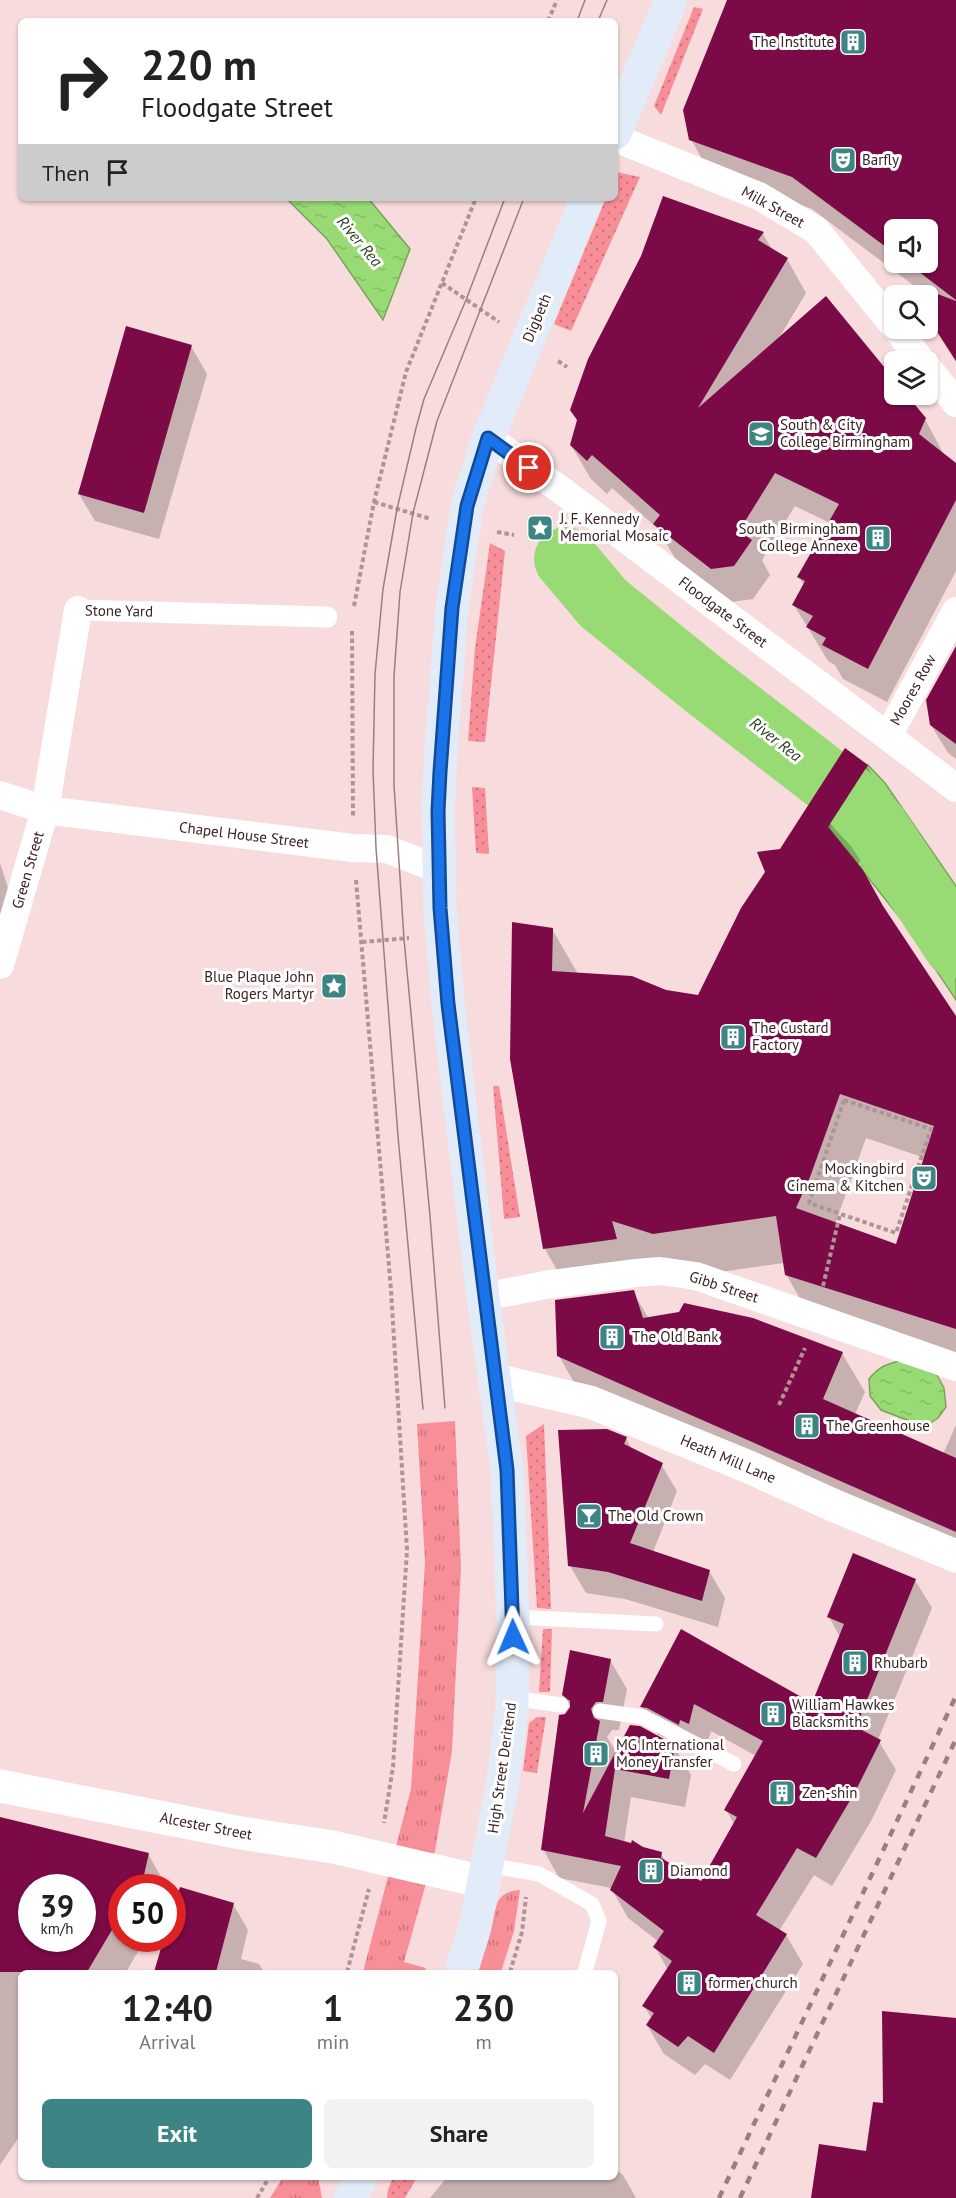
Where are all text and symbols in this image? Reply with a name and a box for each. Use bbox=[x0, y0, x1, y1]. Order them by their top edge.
building icon: The Institute bbox=[838, 27, 868, 57]
place label: The Institute bbox=[752, 32, 834, 51]
text: 220 m bbox=[141, 37, 257, 92]
icon: right bbox=[42, 42, 120, 120]
text: Floodgate Street bbox=[141, 90, 333, 124]
theatre icon: Barfly bbox=[828, 145, 858, 175]
place label: Barfly bbox=[862, 150, 899, 169]
icon: arrive bbox=[101, 156, 134, 189]
text: Then bbox=[42, 159, 89, 187]
street label: Milk Street bbox=[738, 181, 808, 232]
water label: River Rea bbox=[333, 211, 387, 271]
map controls bbox=[884, 219, 938, 405]
button: sound bbox=[884, 219, 938, 273]
button: search bbox=[884, 285, 938, 339]
street label: Digbeth bbox=[518, 291, 555, 345]
button: layers bbox=[884, 351, 938, 405]
place label: South & City College Birmingham bbox=[780, 415, 910, 451]
school or university icon: South & City College Birmingham bbox=[746, 419, 776, 449]
pin bbox=[503, 442, 554, 493]
icon: arrive bbox=[512, 451, 545, 484]
place label: J. F. Kennedy Memorial Mosaic bbox=[559, 509, 669, 545]
place icon: J. F. Kennedy Memorial Mosaic bbox=[525, 513, 555, 543]
place label: South Birmingham College Annexe bbox=[738, 519, 858, 555]
building icon: South Birmingham College Annexe bbox=[863, 523, 893, 553]
street label: Floodgate Street bbox=[675, 572, 772, 651]
street label: Stone Yard bbox=[85, 600, 153, 621]
street label: Moores Row bbox=[885, 651, 940, 729]
water label: River Rea bbox=[746, 713, 806, 766]
street label: Chapel House Street bbox=[178, 817, 310, 852]
street label: Green Street bbox=[7, 829, 48, 911]
place label: Blue Plaque John Rogers Martyr bbox=[204, 967, 314, 1003]
place icon: Blue Plaque John Rogers Martyr bbox=[319, 971, 349, 1001]
place label: The Custard Factory bbox=[752, 1018, 829, 1054]
building icon: The Custard Factory bbox=[718, 1022, 748, 1052]
place label: Mockingbird Cinema & Kitchen bbox=[787, 1159, 904, 1195]
theatre icon: Mockingbird Cinema & Kitchen bbox=[909, 1163, 939, 1193]
street label: Gibb Street bbox=[687, 1266, 761, 1307]
building icon: The Old Bank bbox=[597, 1322, 627, 1352]
place label: The Old Bank bbox=[632, 1327, 719, 1346]
building icon: The Greenhouse bbox=[792, 1411, 822, 1441]
place label: The Greenhouse bbox=[826, 1416, 930, 1435]
street label: Heath Mill Lane bbox=[678, 1430, 779, 1487]
bar icon: The Old Crown bbox=[574, 1501, 604, 1531]
place label: The Old Crown bbox=[608, 1506, 703, 1525]
position arrow bbox=[481, 1605, 545, 1669]
building icon: Rhubarb bbox=[840, 1648, 870, 1678]
place label: Rhubarb bbox=[874, 1653, 928, 1672]
place label: William Hawkes Blacksmiths bbox=[792, 1695, 894, 1731]
building icon: William Hawkes Blacksmiths bbox=[758, 1699, 788, 1729]
street label: High Street Deritend bbox=[483, 1701, 520, 1835]
place label: MG International Money Transfer bbox=[616, 1735, 725, 1771]
building icon: MG International Money Transfer bbox=[581, 1739, 611, 1769]
building icon: Zen-shin bbox=[767, 1778, 797, 1808]
place label: Zen-shin bbox=[802, 1783, 857, 1802]
street label: Alcester Street bbox=[158, 1807, 254, 1844]
building icon: Diamond bbox=[636, 1856, 666, 1886]
place label: Diamond bbox=[670, 1861, 728, 1880]
speed limit sign: 50 bbox=[108, 1874, 186, 1952]
text: 39 bbox=[40, 1886, 74, 1925]
text: km/h bbox=[41, 1919, 73, 1938]
building icon: former church bbox=[674, 1968, 704, 1998]
place label: former church bbox=[708, 1973, 798, 1992]
text: 12:40 bbox=[122, 1984, 213, 2031]
text: 1 bbox=[323, 1984, 343, 2031]
text: 230 bbox=[453, 1984, 514, 2031]
text: Arrival bbox=[139, 2029, 195, 2055]
text: min bbox=[317, 2029, 349, 2055]
text: m bbox=[476, 2029, 492, 2055]
button: Exit bbox=[42, 2099, 312, 2168]
button: Share bbox=[324, 2099, 594, 2168]

